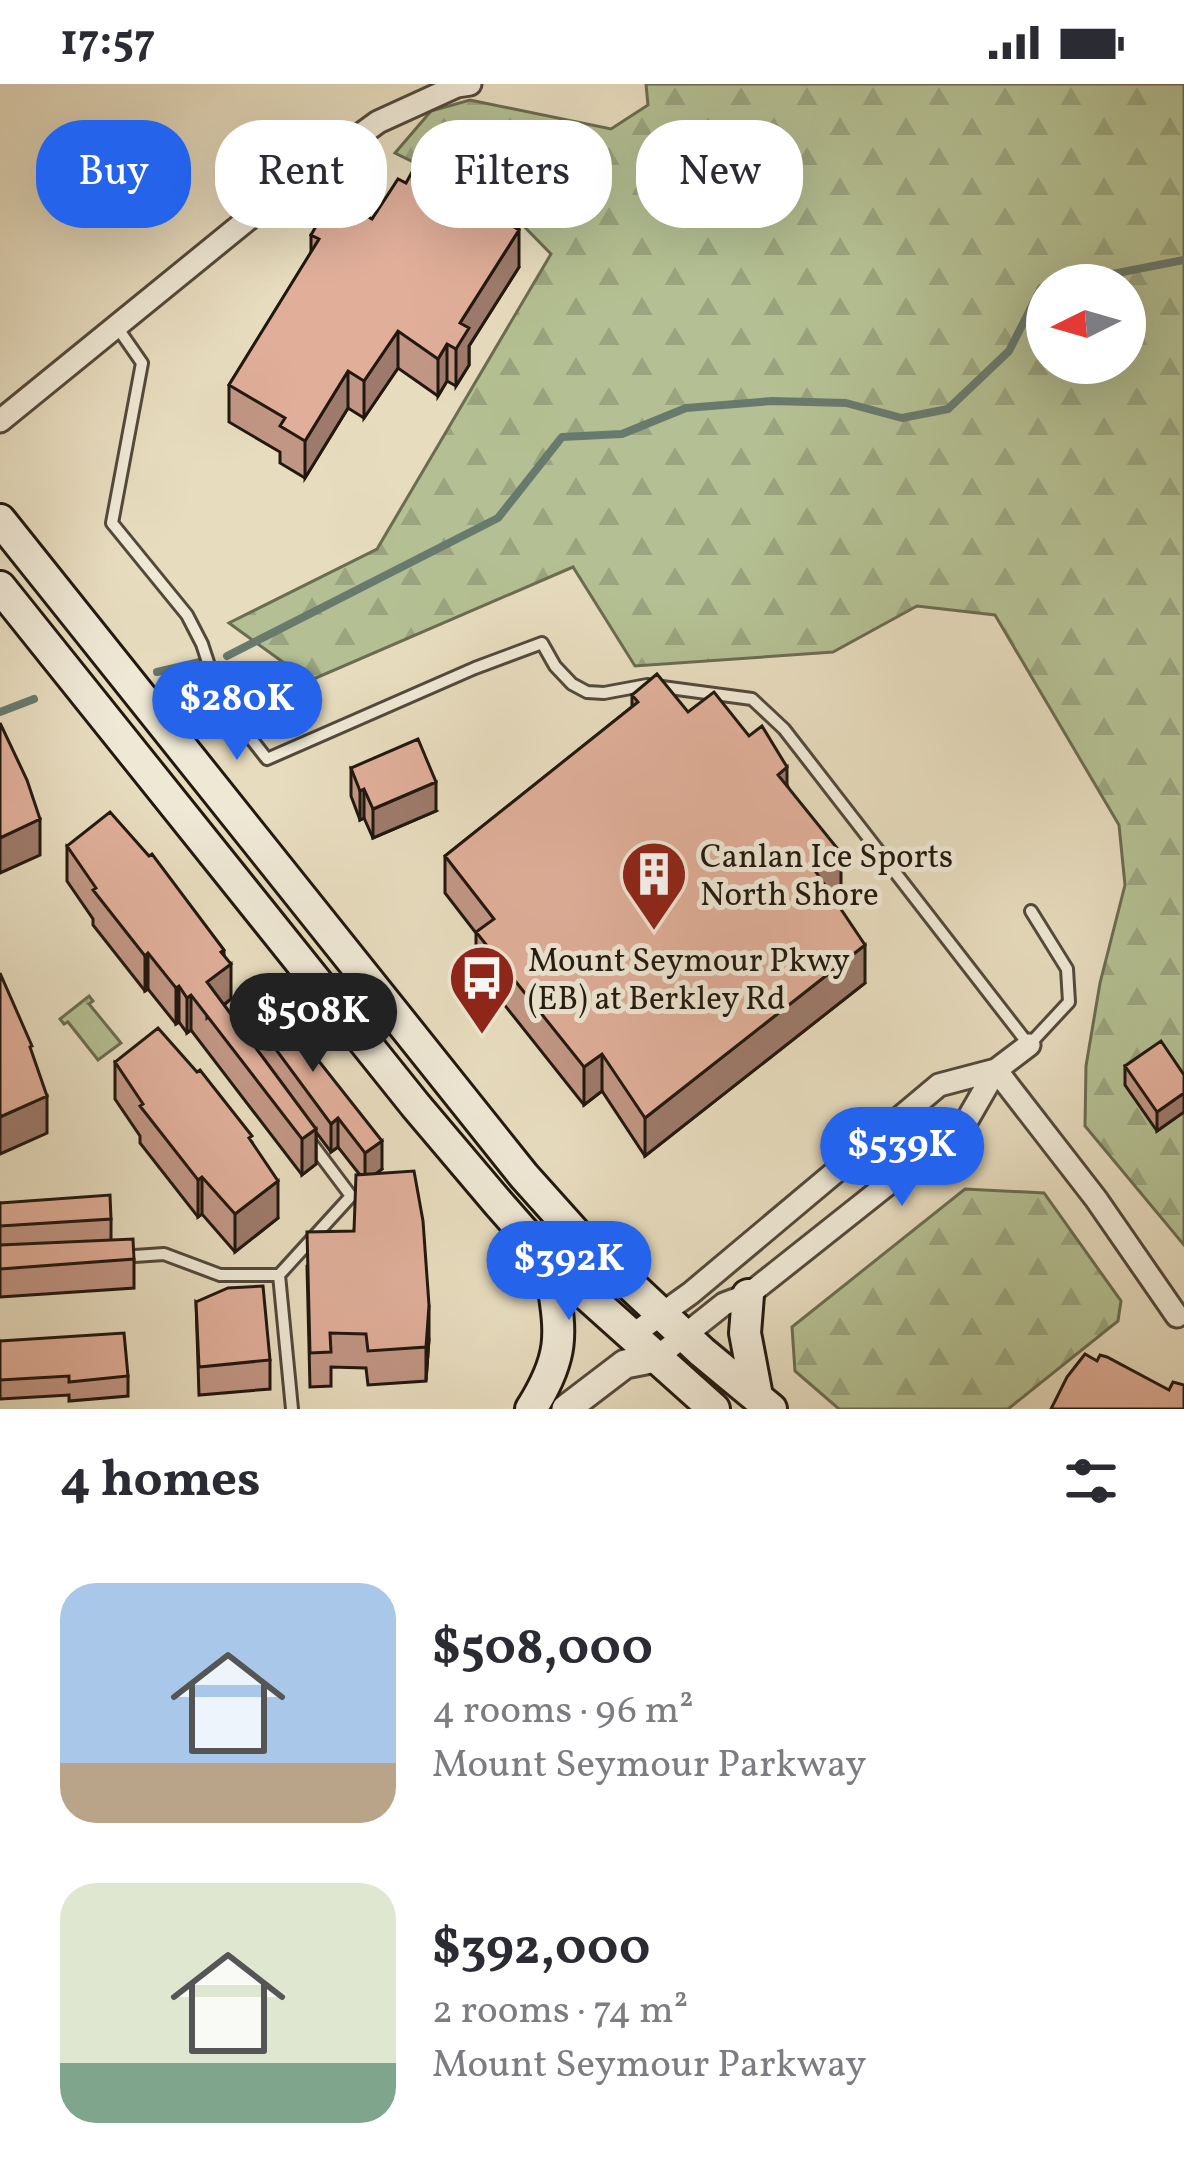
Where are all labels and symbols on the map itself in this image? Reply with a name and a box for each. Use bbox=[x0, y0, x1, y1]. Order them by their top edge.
north arrow bbox=[1026, 264, 1146, 384]
pin: $280K bbox=[153, 661, 321, 763]
place label: Canlan Ice Sports North Shore bbox=[700, 836, 953, 920]
building icon: Canlan Ice Sports North Shore bbox=[619, 839, 689, 933]
place label: Mount Seymour Pkwy (EB) at Berkley Rd bbox=[528, 940, 850, 1024]
bus stop icon: Mount Seymour Pkwy (EB) at Berkley Rd bbox=[447, 943, 517, 1037]
pin: $508K bbox=[229, 973, 397, 1075]
pin: $539K bbox=[818, 1107, 986, 1209]
pin: $392K bbox=[485, 1221, 653, 1323]

